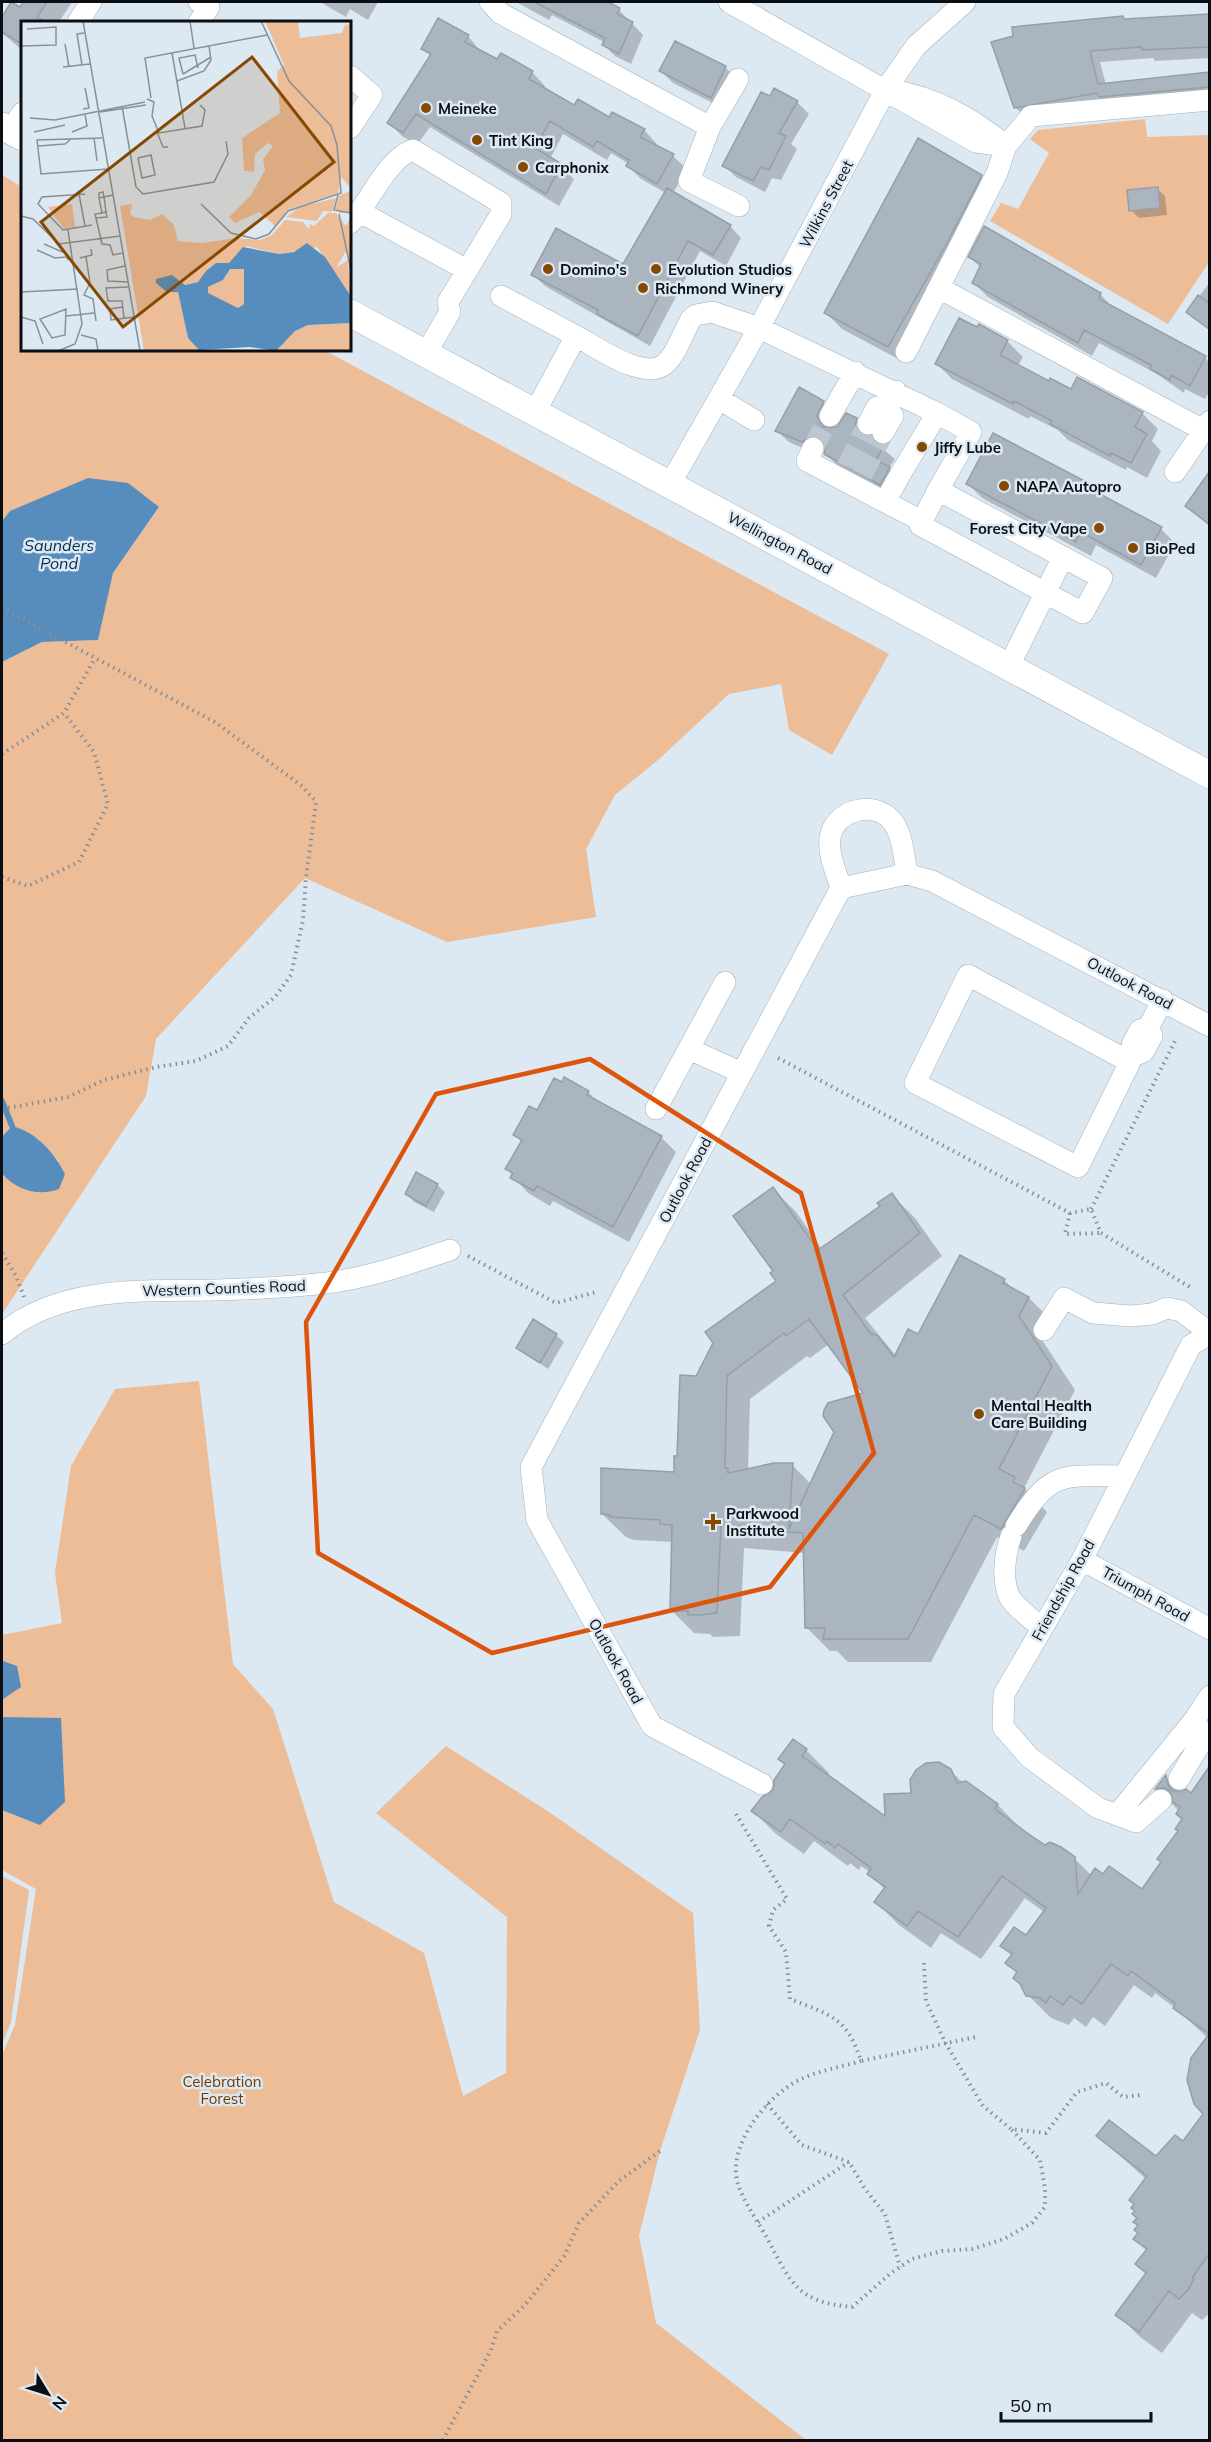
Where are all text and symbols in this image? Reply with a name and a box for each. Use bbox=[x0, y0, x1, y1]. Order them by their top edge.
inset map bbox=[21, 21, 351, 351]
place label: Meineke bbox=[438, 99, 497, 118]
marker: Meineke bbox=[419, 101, 433, 115]
place label: Tint King bbox=[489, 131, 553, 150]
marker: Tint King bbox=[470, 133, 484, 147]
street label: Wilkins Street bbox=[795, 157, 857, 251]
place label: Carphonix bbox=[535, 158, 609, 177]
marker: Carphonix bbox=[516, 160, 530, 174]
place label: Domino's bbox=[560, 260, 627, 279]
place label: Evolution Studios bbox=[668, 260, 792, 279]
marker: Domino's bbox=[541, 262, 555, 276]
marker: Evolution Studios bbox=[649, 262, 663, 276]
place label: Richmond Winery bbox=[655, 279, 784, 298]
marker: Richmond Winery bbox=[636, 281, 650, 295]
place label: Jiffy Lube bbox=[934, 438, 1001, 457]
marker: Jiffy Lube bbox=[915, 440, 929, 454]
place label: NAPA Autopro bbox=[1016, 477, 1122, 496]
marker: NAPA Autopro bbox=[997, 479, 1011, 493]
street label: Wellington Road bbox=[724, 507, 836, 579]
place label: Forest City Vape bbox=[970, 519, 1087, 538]
marker: Forest City Vape bbox=[1092, 521, 1106, 535]
water label: Saunders Pond bbox=[24, 535, 94, 573]
place label: BioPed bbox=[1145, 539, 1195, 558]
marker: BioPed bbox=[1126, 541, 1140, 555]
street label: Outlook Road bbox=[1084, 952, 1176, 1014]
street label: Outlook Road bbox=[654, 1134, 716, 1226]
street label: Western Counties Road bbox=[142, 1276, 306, 1300]
place label: Mental Health Care Building bbox=[991, 1396, 1092, 1432]
marker: Mental Health Care Building bbox=[972, 1407, 986, 1421]
place label: Parkwood Institute bbox=[726, 1504, 799, 1540]
marker: Parkwood Institute bbox=[704, 1513, 722, 1531]
street label: Friendship Road bbox=[1027, 1536, 1099, 1644]
street label: Triumph Road bbox=[1099, 1562, 1193, 1626]
street label: Outlook Road bbox=[585, 1615, 647, 1707]
park label: Celebration Forest bbox=[182, 2072, 262, 2108]
north arrow bbox=[18, 2364, 78, 2424]
scale bar bbox=[1001, 2385, 1151, 2423]
text: N bbox=[48, 2392, 71, 2414]
text: 50 m bbox=[1010, 2394, 1052, 2417]

